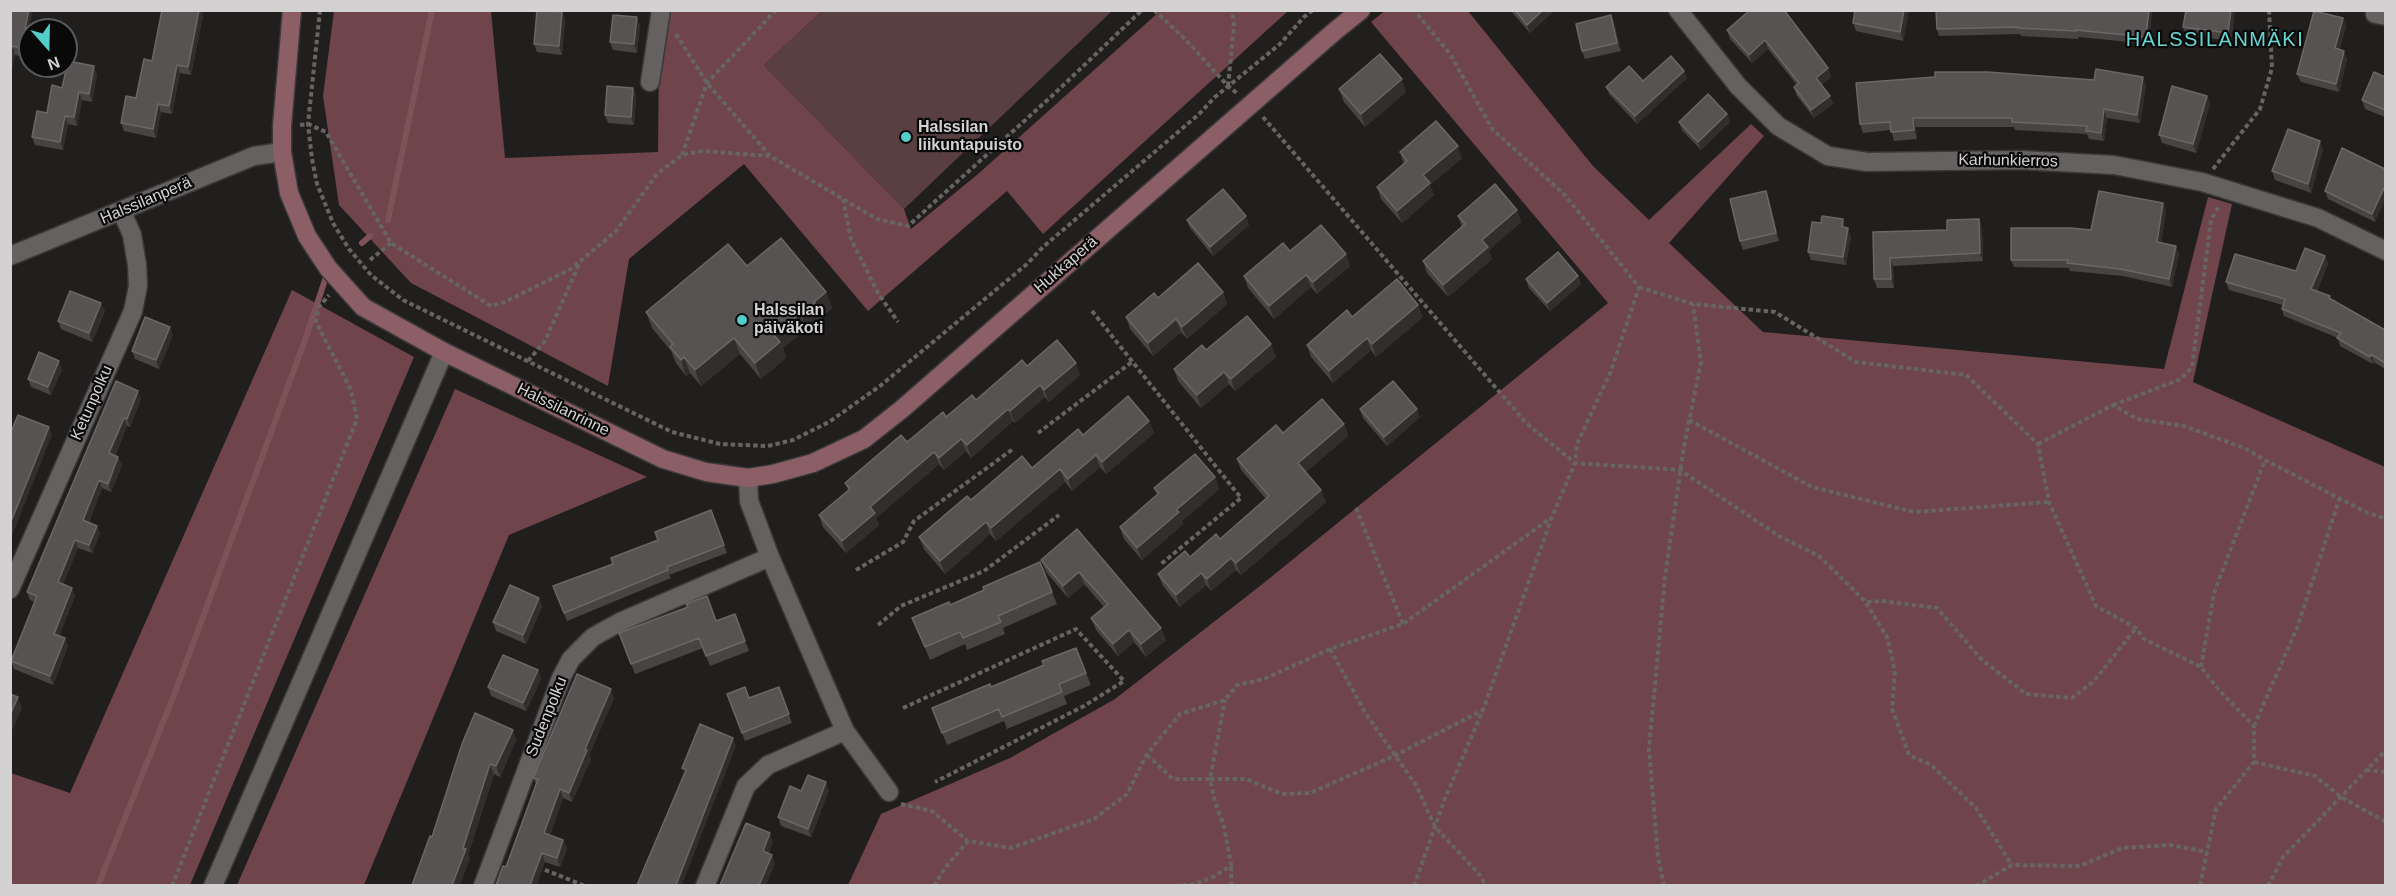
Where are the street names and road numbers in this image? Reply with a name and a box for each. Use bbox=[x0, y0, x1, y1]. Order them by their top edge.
street label: Karhunkierros bbox=[1958, 151, 2058, 171]
street label: Halssilanperä bbox=[98, 173, 194, 229]
street label: Hukkaperä bbox=[1031, 232, 1101, 298]
street label: Ketunpolku bbox=[67, 363, 117, 443]
street label: Halssilanrinne bbox=[514, 379, 612, 441]
street label: Sudenpolku bbox=[522, 674, 572, 760]

